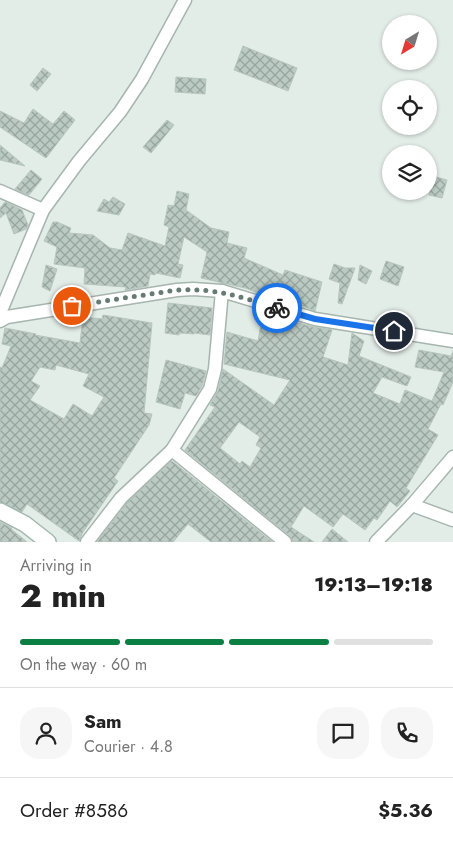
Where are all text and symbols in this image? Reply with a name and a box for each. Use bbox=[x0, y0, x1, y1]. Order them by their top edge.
north arrow bbox=[382, 15, 438, 70]
map controls bbox=[382, 15, 437, 200]
button: locate bbox=[382, 80, 437, 135]
button: layers bbox=[382, 145, 437, 200]
courier bbox=[252, 283, 302, 333]
pin bbox=[51, 285, 93, 327]
icon: bag bbox=[58, 292, 86, 320]
icon: bike bbox=[263, 294, 291, 322]
pin bbox=[373, 310, 415, 352]
icon: home bbox=[380, 317, 408, 345]
text: Arriving in bbox=[20, 554, 92, 577]
text: 19:13–19:18 bbox=[314, 571, 433, 598]
text: 2 min bbox=[20, 573, 106, 619]
text: On the way · 60 m bbox=[20, 653, 147, 676]
button: person bbox=[20, 707, 72, 759]
button: chat bbox=[317, 707, 369, 759]
button: phone bbox=[381, 707, 433, 759]
text: Sam bbox=[84, 708, 122, 735]
text: Courier · 4.8 bbox=[84, 735, 173, 758]
text: Order #8586 bbox=[20, 797, 128, 824]
text: $5.36 bbox=[378, 797, 433, 824]

